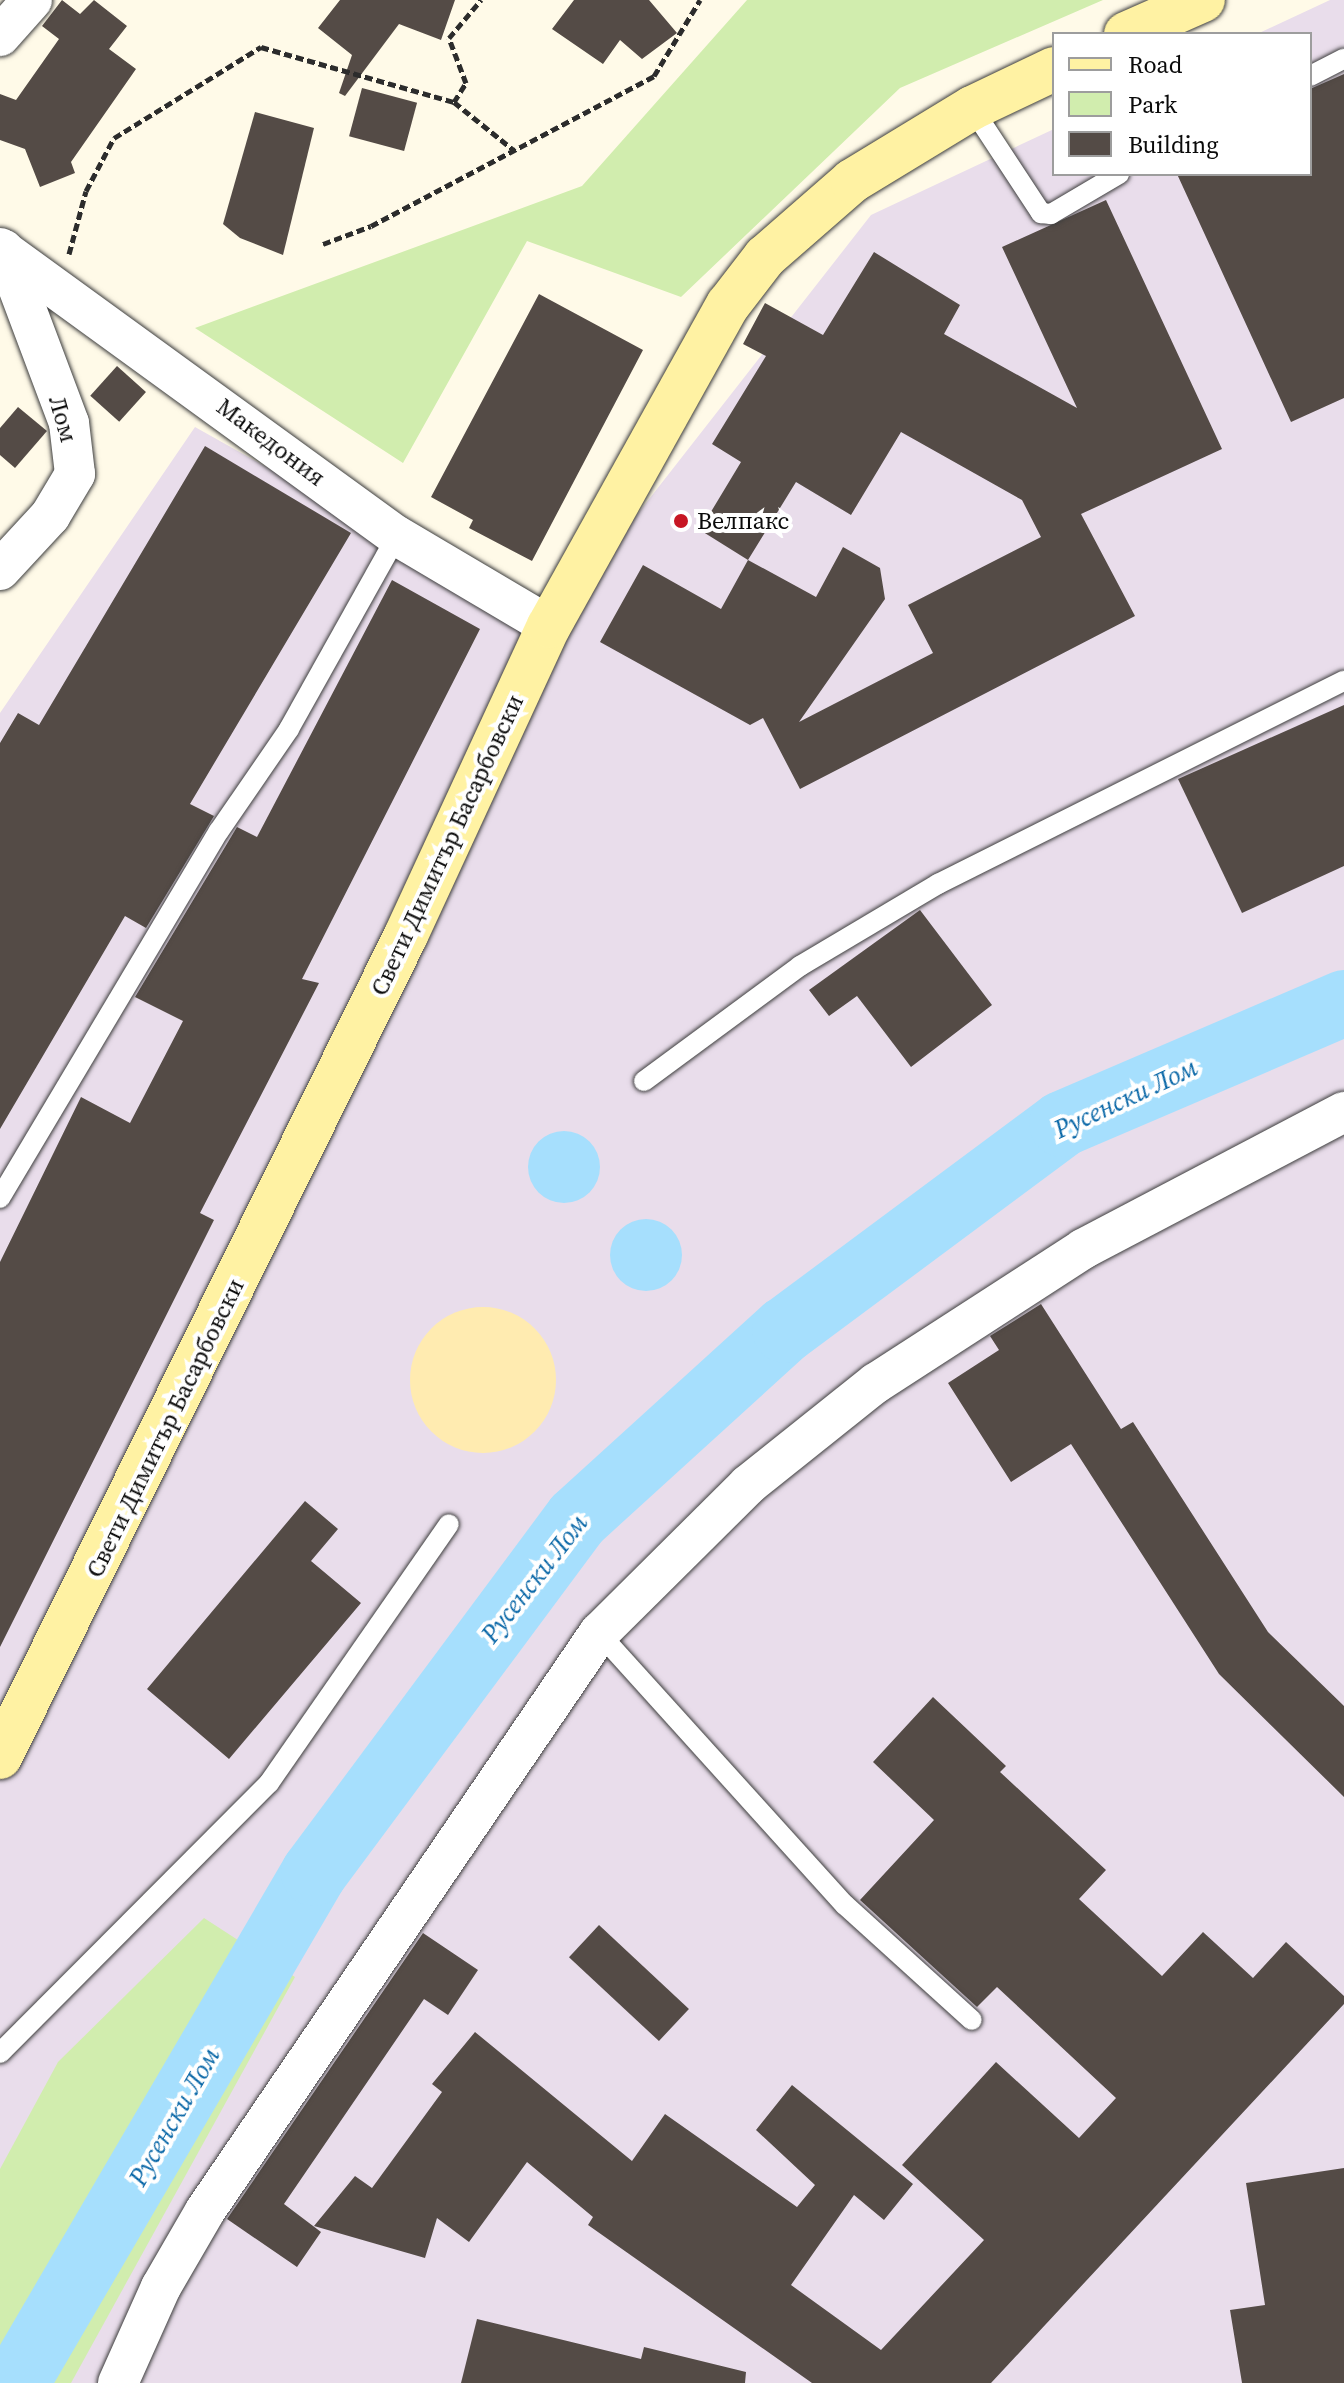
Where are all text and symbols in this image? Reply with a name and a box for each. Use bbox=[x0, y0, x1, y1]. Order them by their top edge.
legend bbox=[1052, 32, 1312, 176]
text: Road bbox=[1128, 48, 1182, 81]
text: Park bbox=[1128, 88, 1177, 121]
text: Building bbox=[1128, 128, 1219, 161]
street label: Лом bbox=[43, 392, 83, 446]
street label: Македония bbox=[211, 392, 331, 492]
place label: Велпакс bbox=[697, 507, 789, 535]
marker: Велпакс bbox=[672, 512, 690, 530]
street label: Свети Димитър Басарбовски bbox=[364, 690, 530, 1000]
water label: Русенски Лом bbox=[1049, 1052, 1203, 1146]
street label: Свети Димитър Басарбовски bbox=[80, 1274, 250, 1582]
water label: Русенски Лом bbox=[475, 1508, 595, 1650]
water label: Русенски Лом bbox=[123, 2042, 227, 2192]

